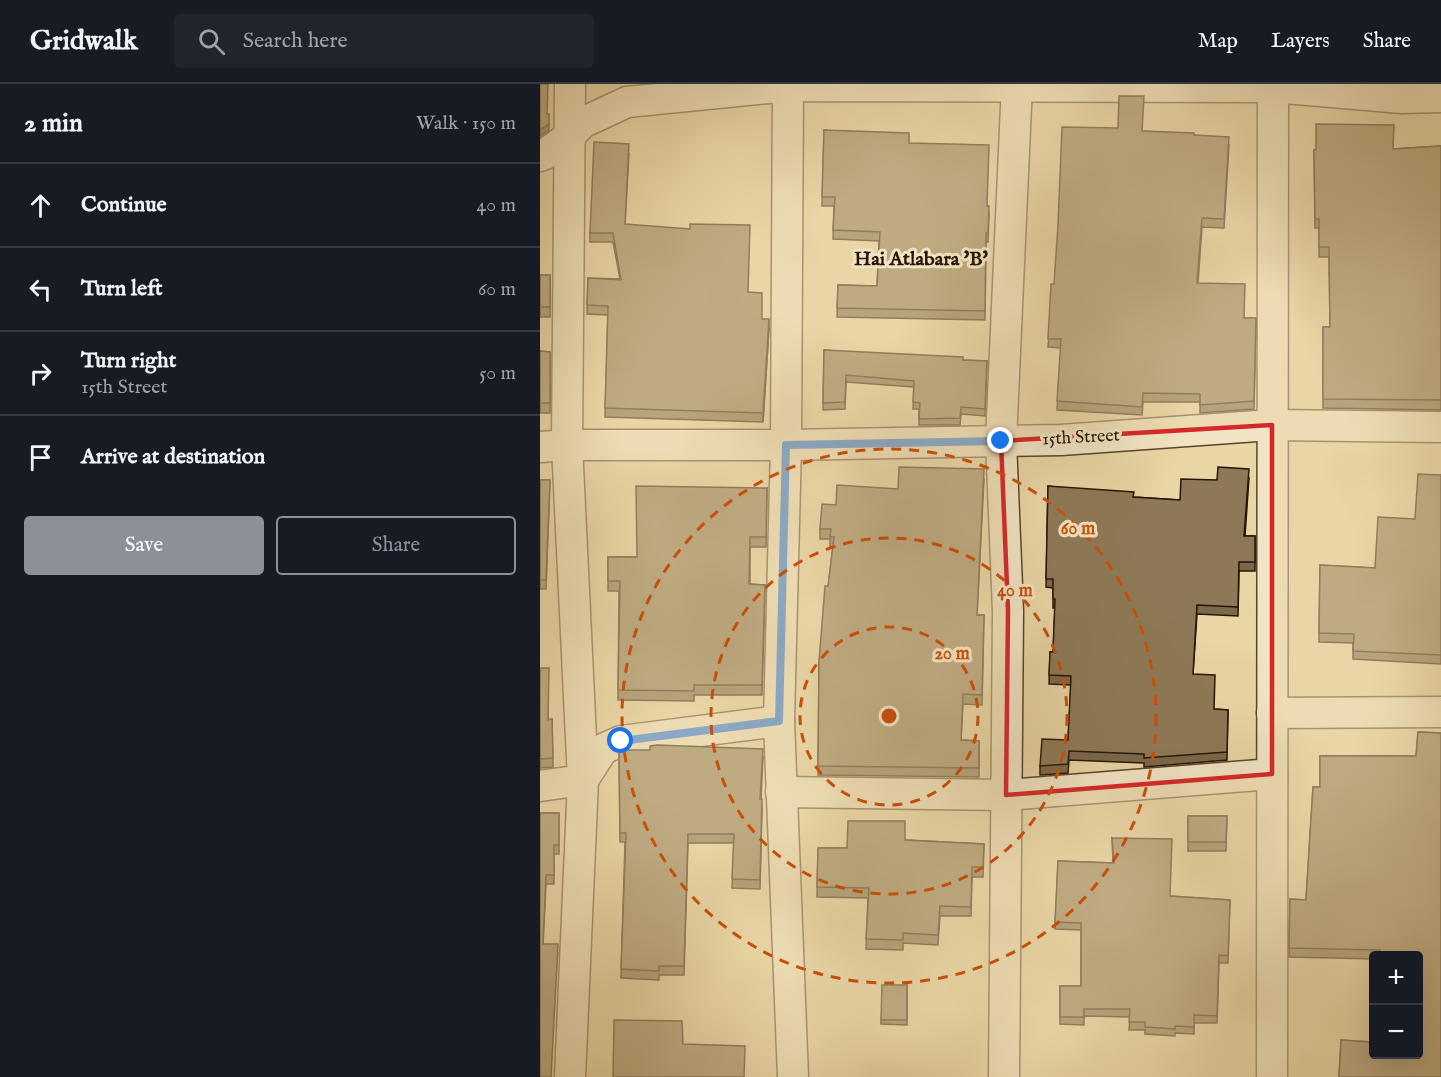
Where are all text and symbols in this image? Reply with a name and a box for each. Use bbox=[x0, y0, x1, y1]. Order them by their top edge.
search box bbox=[174, 14, 594, 68]
text: Gridwalk bbox=[30, 24, 138, 59]
icon: search bbox=[195, 25, 228, 58]
text: Search here bbox=[243, 27, 348, 55]
text: Map bbox=[1198, 28, 1238, 55]
text: Layers bbox=[1271, 28, 1330, 55]
text: Share bbox=[1363, 28, 1411, 55]
text: 2 min bbox=[24, 107, 83, 140]
text: Walk · 150 m bbox=[416, 111, 516, 136]
icon: ahead bbox=[24, 189, 57, 222]
text: Continue bbox=[81, 191, 167, 219]
text: 40 m bbox=[477, 193, 516, 218]
district label: Hai Atlabara 'B' bbox=[854, 247, 988, 272]
icon: left bbox=[24, 273, 57, 306]
text: Turn left bbox=[81, 275, 163, 303]
text: 60 m bbox=[478, 277, 516, 302]
text: Turn right bbox=[81, 347, 176, 375]
icon: right bbox=[24, 357, 57, 390]
text: 50 m bbox=[479, 361, 516, 386]
text: 15th Street bbox=[81, 375, 167, 400]
street label: 15th Street bbox=[1042, 424, 1120, 452]
route end bbox=[987, 427, 1013, 453]
icon: arrive bbox=[24, 441, 57, 474]
text: Arrive at destination bbox=[81, 443, 265, 471]
button: Save bbox=[24, 516, 264, 575]
button: Share bbox=[276, 516, 516, 575]
text: 60 m bbox=[1061, 518, 1095, 541]
text: 40 m bbox=[997, 580, 1033, 603]
text: 20 m bbox=[934, 643, 970, 666]
centre of rings bbox=[879, 706, 899, 726]
route start bbox=[607, 727, 633, 753]
map controls bbox=[1369, 951, 1423, 1059]
button: + bbox=[1369, 951, 1423, 1005]
button: − bbox=[1369, 1005, 1423, 1059]

